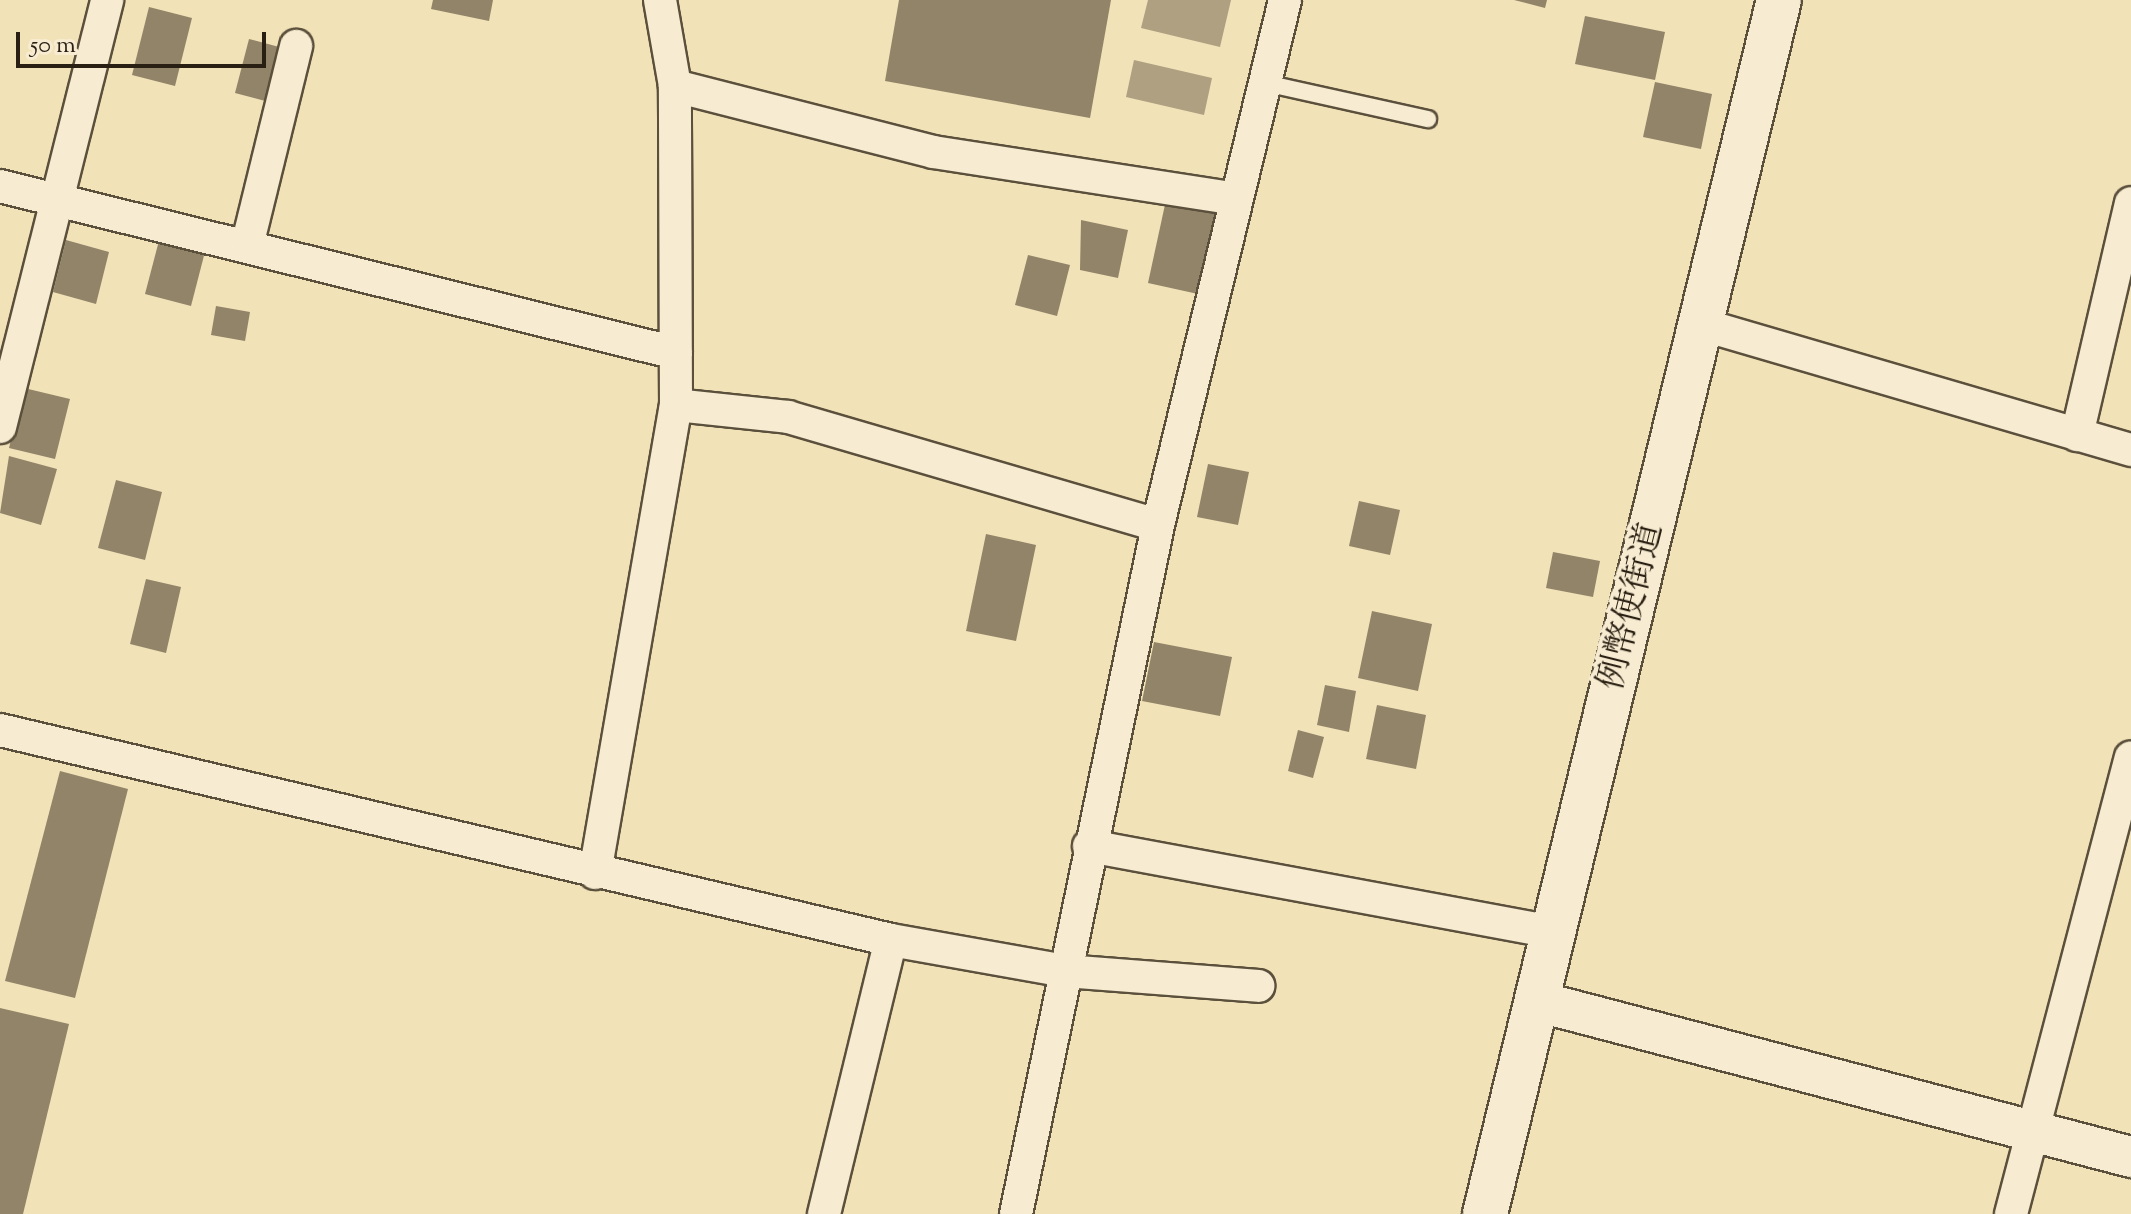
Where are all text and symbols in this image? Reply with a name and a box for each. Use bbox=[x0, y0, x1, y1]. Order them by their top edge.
scale bar bbox=[20, 16, 270, 66]
text: 50 m bbox=[30, 29, 76, 63]
street label: 例幣使街道 bbox=[1592, 520, 1672, 694]

